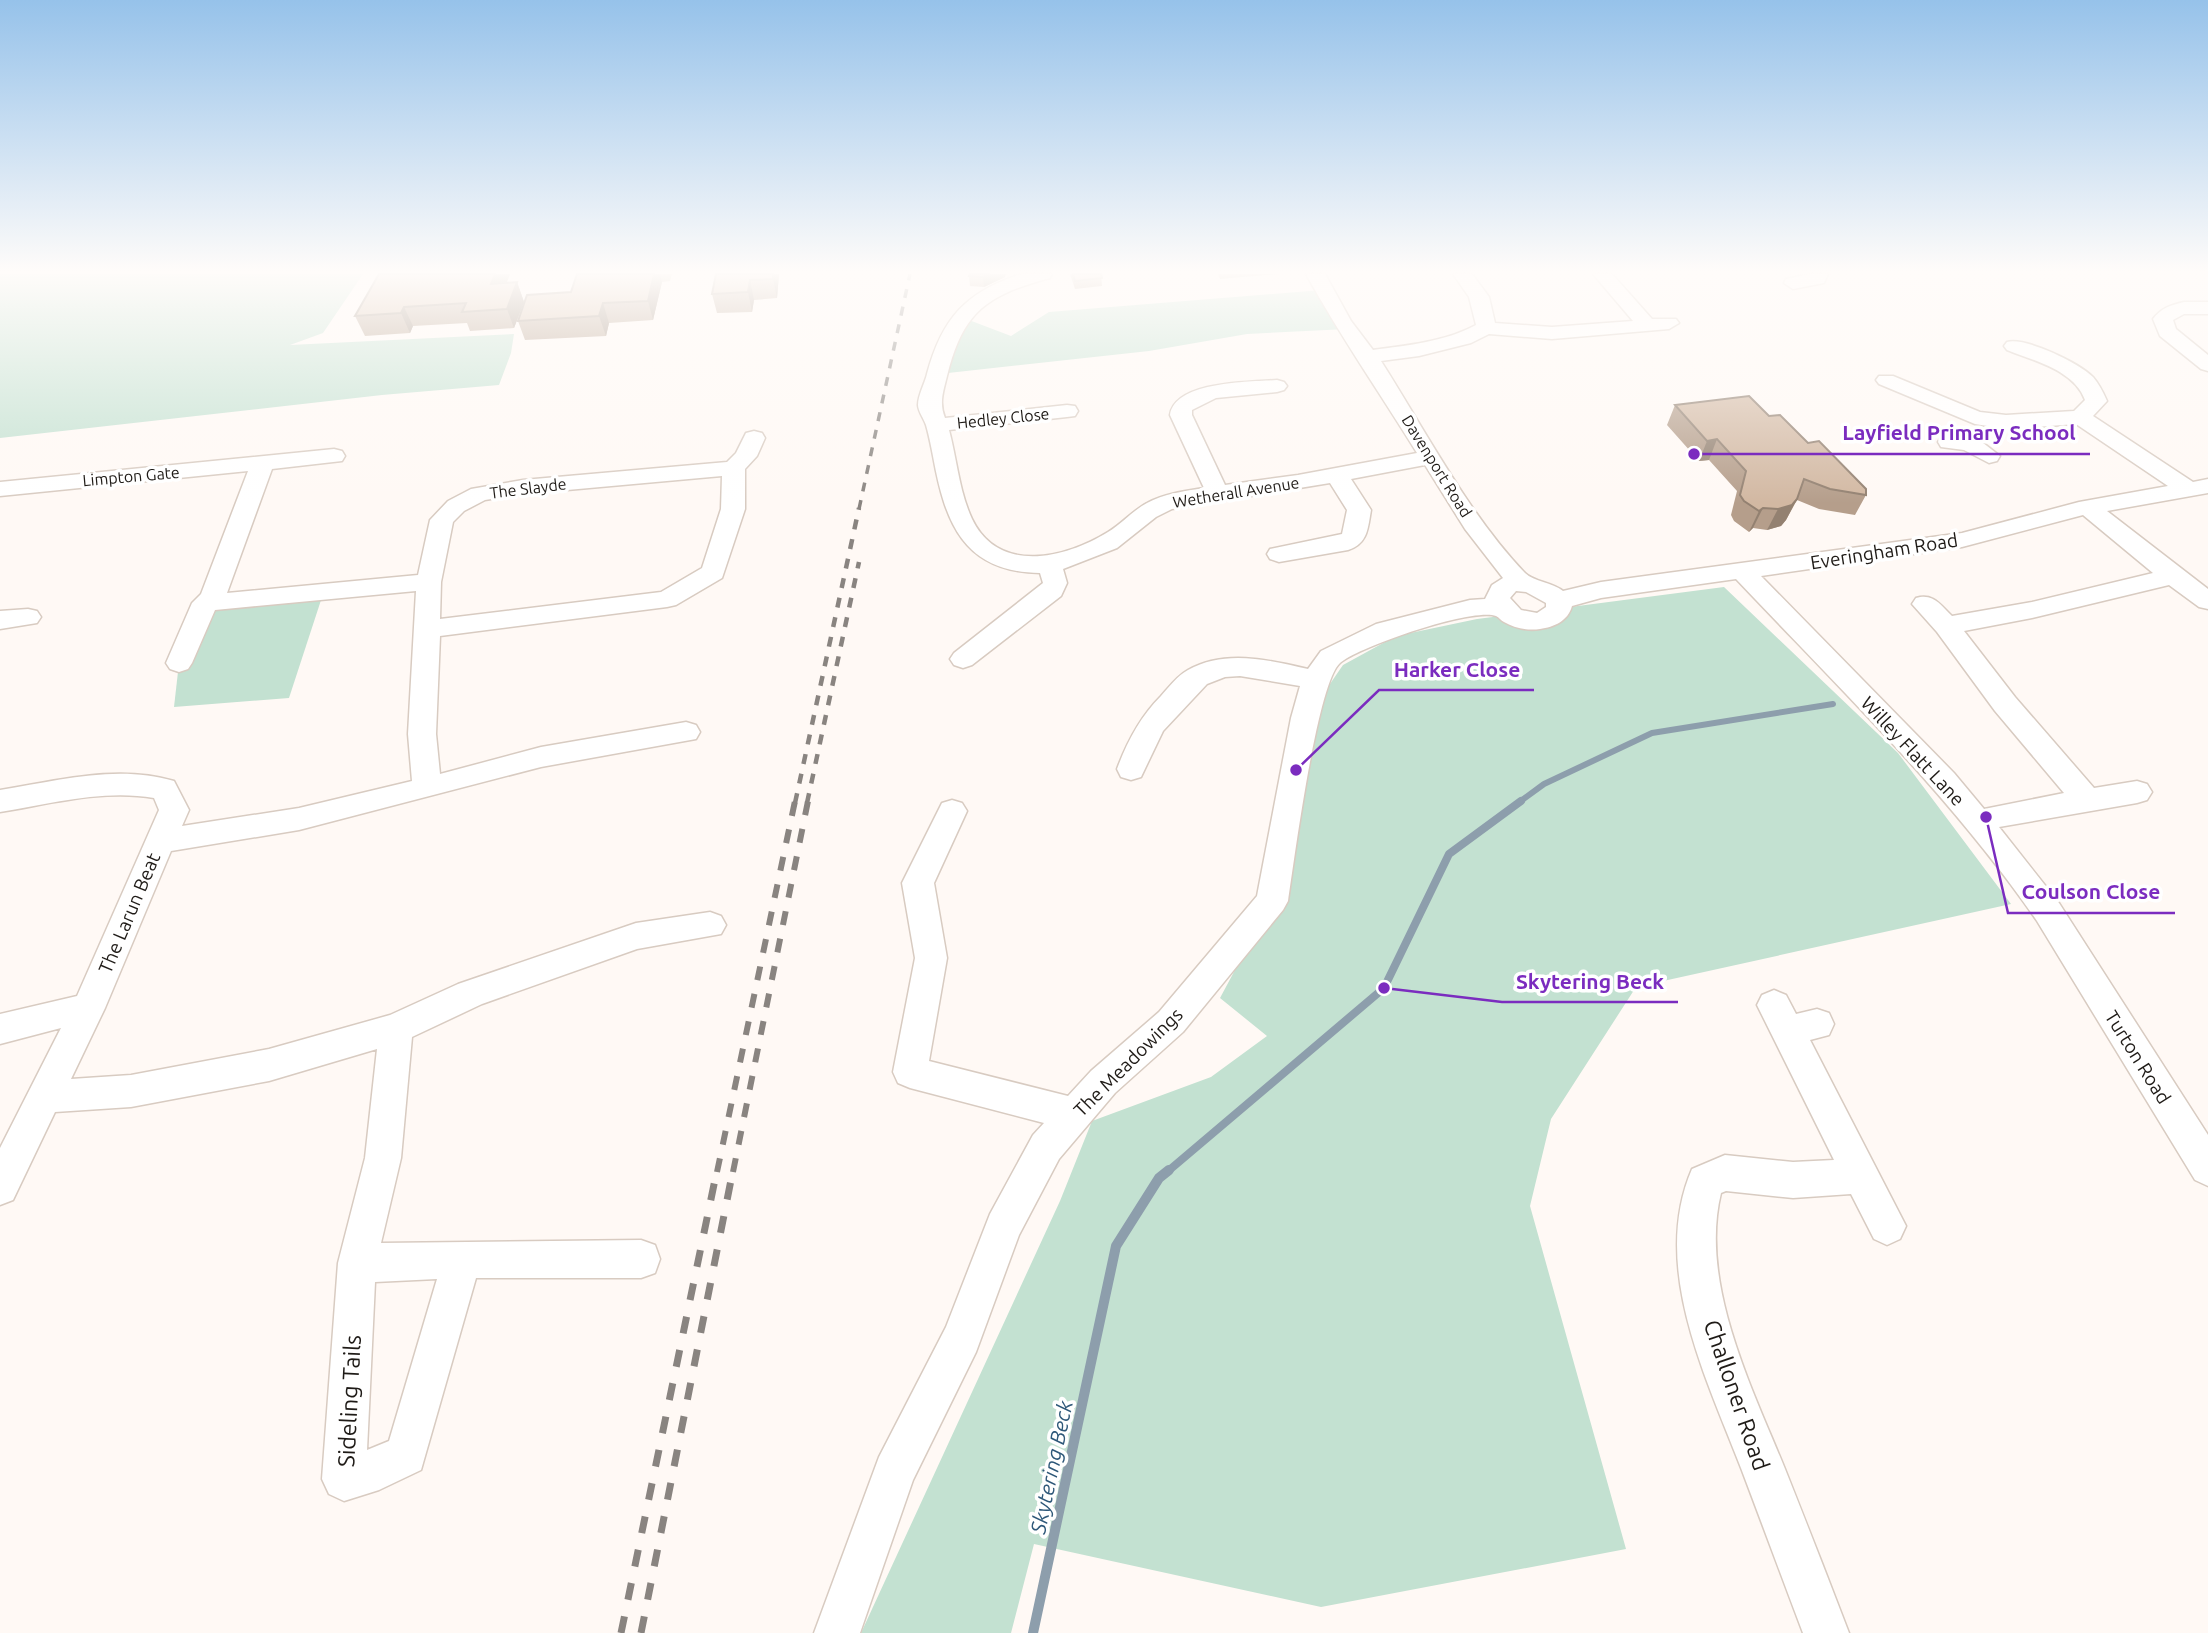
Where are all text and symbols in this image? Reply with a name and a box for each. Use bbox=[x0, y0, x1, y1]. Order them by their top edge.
street label: Hedley Close bbox=[956, 404, 1050, 432]
street label: Davenport Road bbox=[1398, 412, 1476, 520]
callout: Layfield Primary School bbox=[1829, 412, 2090, 454]
text: Layfield Primary School bbox=[1842, 420, 2076, 444]
street label: Limpton Gate bbox=[82, 463, 180, 489]
street label: Wetherall Avenue bbox=[1171, 473, 1301, 511]
street label: The Slayde bbox=[489, 474, 567, 502]
street label: Everingham Road bbox=[1809, 528, 1959, 574]
callout: Harker Close bbox=[1379, 648, 1534, 690]
text: Harker Close bbox=[1394, 657, 1520, 681]
street label: Willey Flatt Lane bbox=[1857, 692, 1969, 810]
street label: The Larun Beat bbox=[94, 849, 164, 977]
callout: Coulson Close bbox=[2008, 871, 2175, 913]
text: Coulson Close bbox=[2022, 879, 2160, 903]
callout: Skytering Beck bbox=[1502, 960, 1678, 1002]
text: Skytering Beck bbox=[1516, 969, 1664, 993]
street label: The Meadowings bbox=[1069, 1003, 1187, 1121]
street label: Turton Road bbox=[2101, 1006, 2175, 1108]
street label: Challoner Road bbox=[1700, 1317, 1774, 1473]
street label: Sideling Tails bbox=[333, 1334, 365, 1468]
water label: Skytering Beck bbox=[1025, 1398, 1077, 1537]

